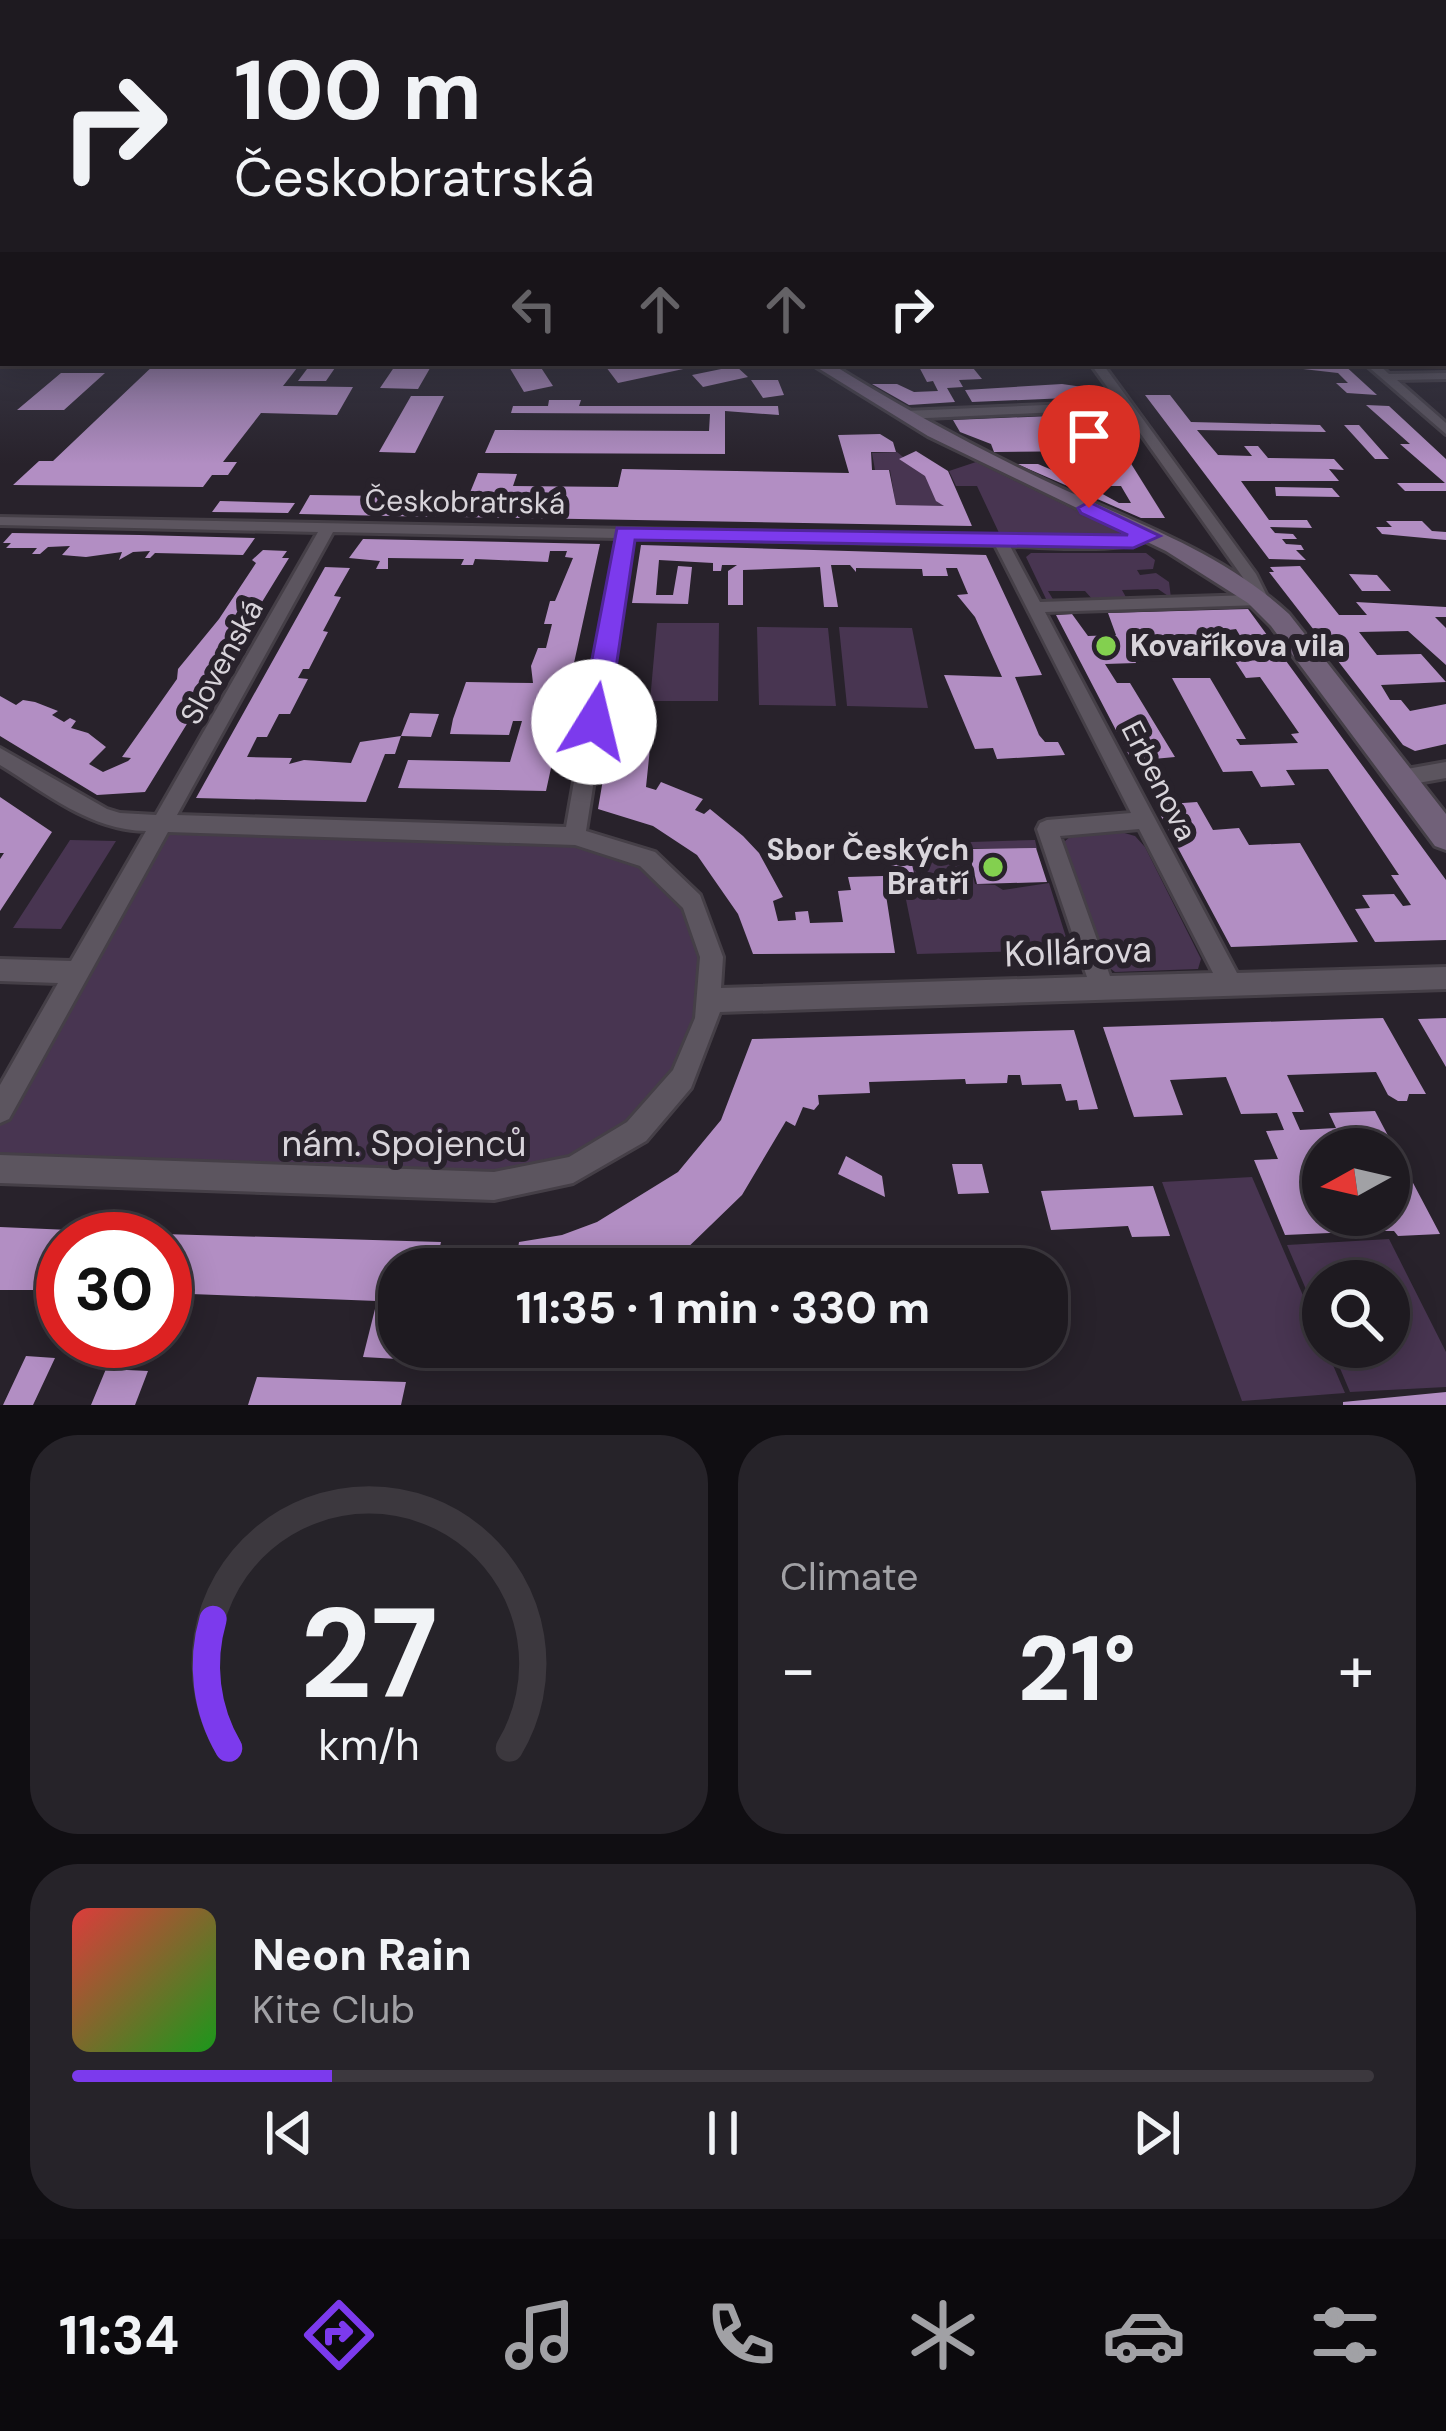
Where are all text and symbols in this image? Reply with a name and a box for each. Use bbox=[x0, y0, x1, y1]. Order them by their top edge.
text: 100 m bbox=[234, 36, 482, 145]
icon: right bbox=[36, 48, 192, 204]
text: Českobratrská bbox=[234, 142, 595, 213]
icon: left bbox=[501, 276, 567, 342]
icon: ahead bbox=[627, 276, 693, 342]
icon: ahead bbox=[753, 276, 819, 342]
icon: right bbox=[879, 276, 945, 342]
pin bbox=[1038, 385, 1140, 508]
icon: arrive bbox=[1056, 403, 1122, 469]
street label: Českobratrská bbox=[364, 480, 566, 523]
street label: Slovenská bbox=[171, 592, 272, 731]
place label: Kovaříkova vila bbox=[1130, 626, 1345, 665]
marker: Kovaříkova vila bbox=[1093, 633, 1119, 659]
position arrow bbox=[531, 659, 657, 785]
street label: Erbenova bbox=[1113, 714, 1206, 847]
place label: Sbor Českých Bratří bbox=[767, 830, 969, 903]
marker: Sbor Českých Bratří bbox=[980, 854, 1006, 880]
street label: Kollárova bbox=[1003, 925, 1153, 978]
street label: nám. Spojenců bbox=[282, 1120, 526, 1167]
north arrow bbox=[1302, 1128, 1410, 1236]
map controls bbox=[1302, 1128, 1410, 1368]
speed limit sign: 30 bbox=[36, 1212, 192, 1368]
button: search bbox=[1302, 1260, 1410, 1368]
text: 11:35 · 1 min · 330 m bbox=[516, 1278, 930, 1337]
text: Climate bbox=[780, 1551, 918, 1602]
text: 27 bbox=[300, 1573, 438, 1736]
text: 21° bbox=[1018, 1611, 1136, 1728]
text: − bbox=[780, 1627, 816, 1712]
text: + bbox=[1338, 1627, 1374, 1712]
text: km/h bbox=[318, 1716, 420, 1772]
text: Neon Rain bbox=[252, 1925, 472, 1984]
text: Kite Club bbox=[252, 1984, 415, 2035]
icon: previous bbox=[256, 2100, 322, 2166]
icon: pause bbox=[690, 2100, 756, 2166]
icon: next bbox=[1124, 2100, 1190, 2166]
icon: directions bbox=[297, 2293, 381, 2377]
icon: music bbox=[498, 2293, 582, 2377]
icon: phone bbox=[699, 2293, 783, 2377]
icon: climate bbox=[901, 2293, 985, 2377]
icon: car bbox=[1102, 2293, 1186, 2377]
icon: filters bbox=[1303, 2293, 1387, 2377]
text: 11:34 bbox=[59, 2300, 179, 2371]

